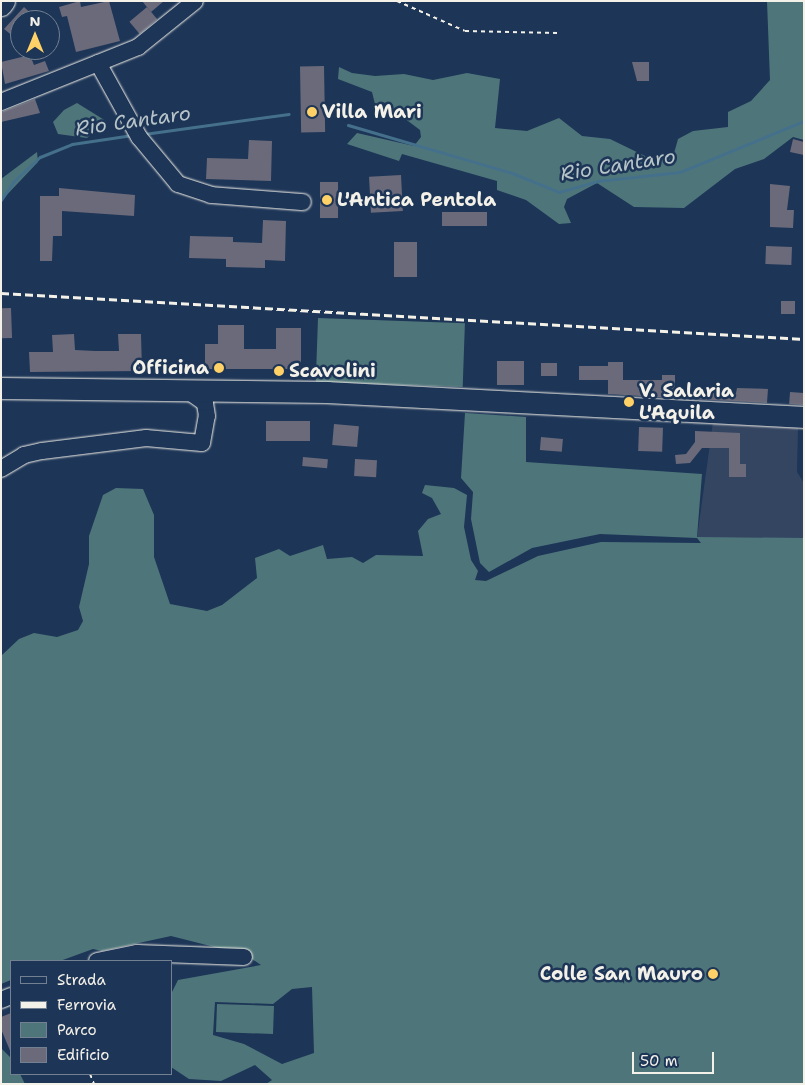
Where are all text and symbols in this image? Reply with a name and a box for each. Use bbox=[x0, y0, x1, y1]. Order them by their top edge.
north arrow bbox=[10, 10, 60, 60]
text: N bbox=[29, 12, 41, 30]
water label: Rio Cantaro bbox=[74, 101, 192, 141]
place label: Villa Mari bbox=[322, 101, 422, 123]
marker: Villa Mari bbox=[306, 106, 318, 118]
water label: Rio Cantaro bbox=[559, 144, 677, 186]
place label: L'Antica Pentola bbox=[337, 189, 496, 211]
marker: L'Antica Pentola bbox=[321, 194, 333, 206]
place label: Officina bbox=[132, 357, 209, 379]
place label: Scavolini bbox=[289, 360, 376, 382]
marker: Officina bbox=[213, 362, 225, 374]
marker: Scavolini bbox=[273, 365, 285, 377]
place label: V. Salaria L'Aquila bbox=[639, 380, 734, 424]
marker: V. Salaria L'Aquila bbox=[623, 396, 635, 408]
legend bbox=[10, 960, 172, 1075]
place label: Colle San Mauro bbox=[540, 963, 703, 985]
marker: Colle San Mauro bbox=[707, 968, 719, 980]
text: Strada bbox=[57, 970, 106, 990]
text: Ferrovia bbox=[57, 995, 116, 1015]
text: Parco bbox=[57, 1020, 97, 1040]
scale bar bbox=[635, 1042, 718, 1074]
text: Edificio bbox=[57, 1045, 109, 1065]
text: 50 m bbox=[640, 1051, 678, 1071]

